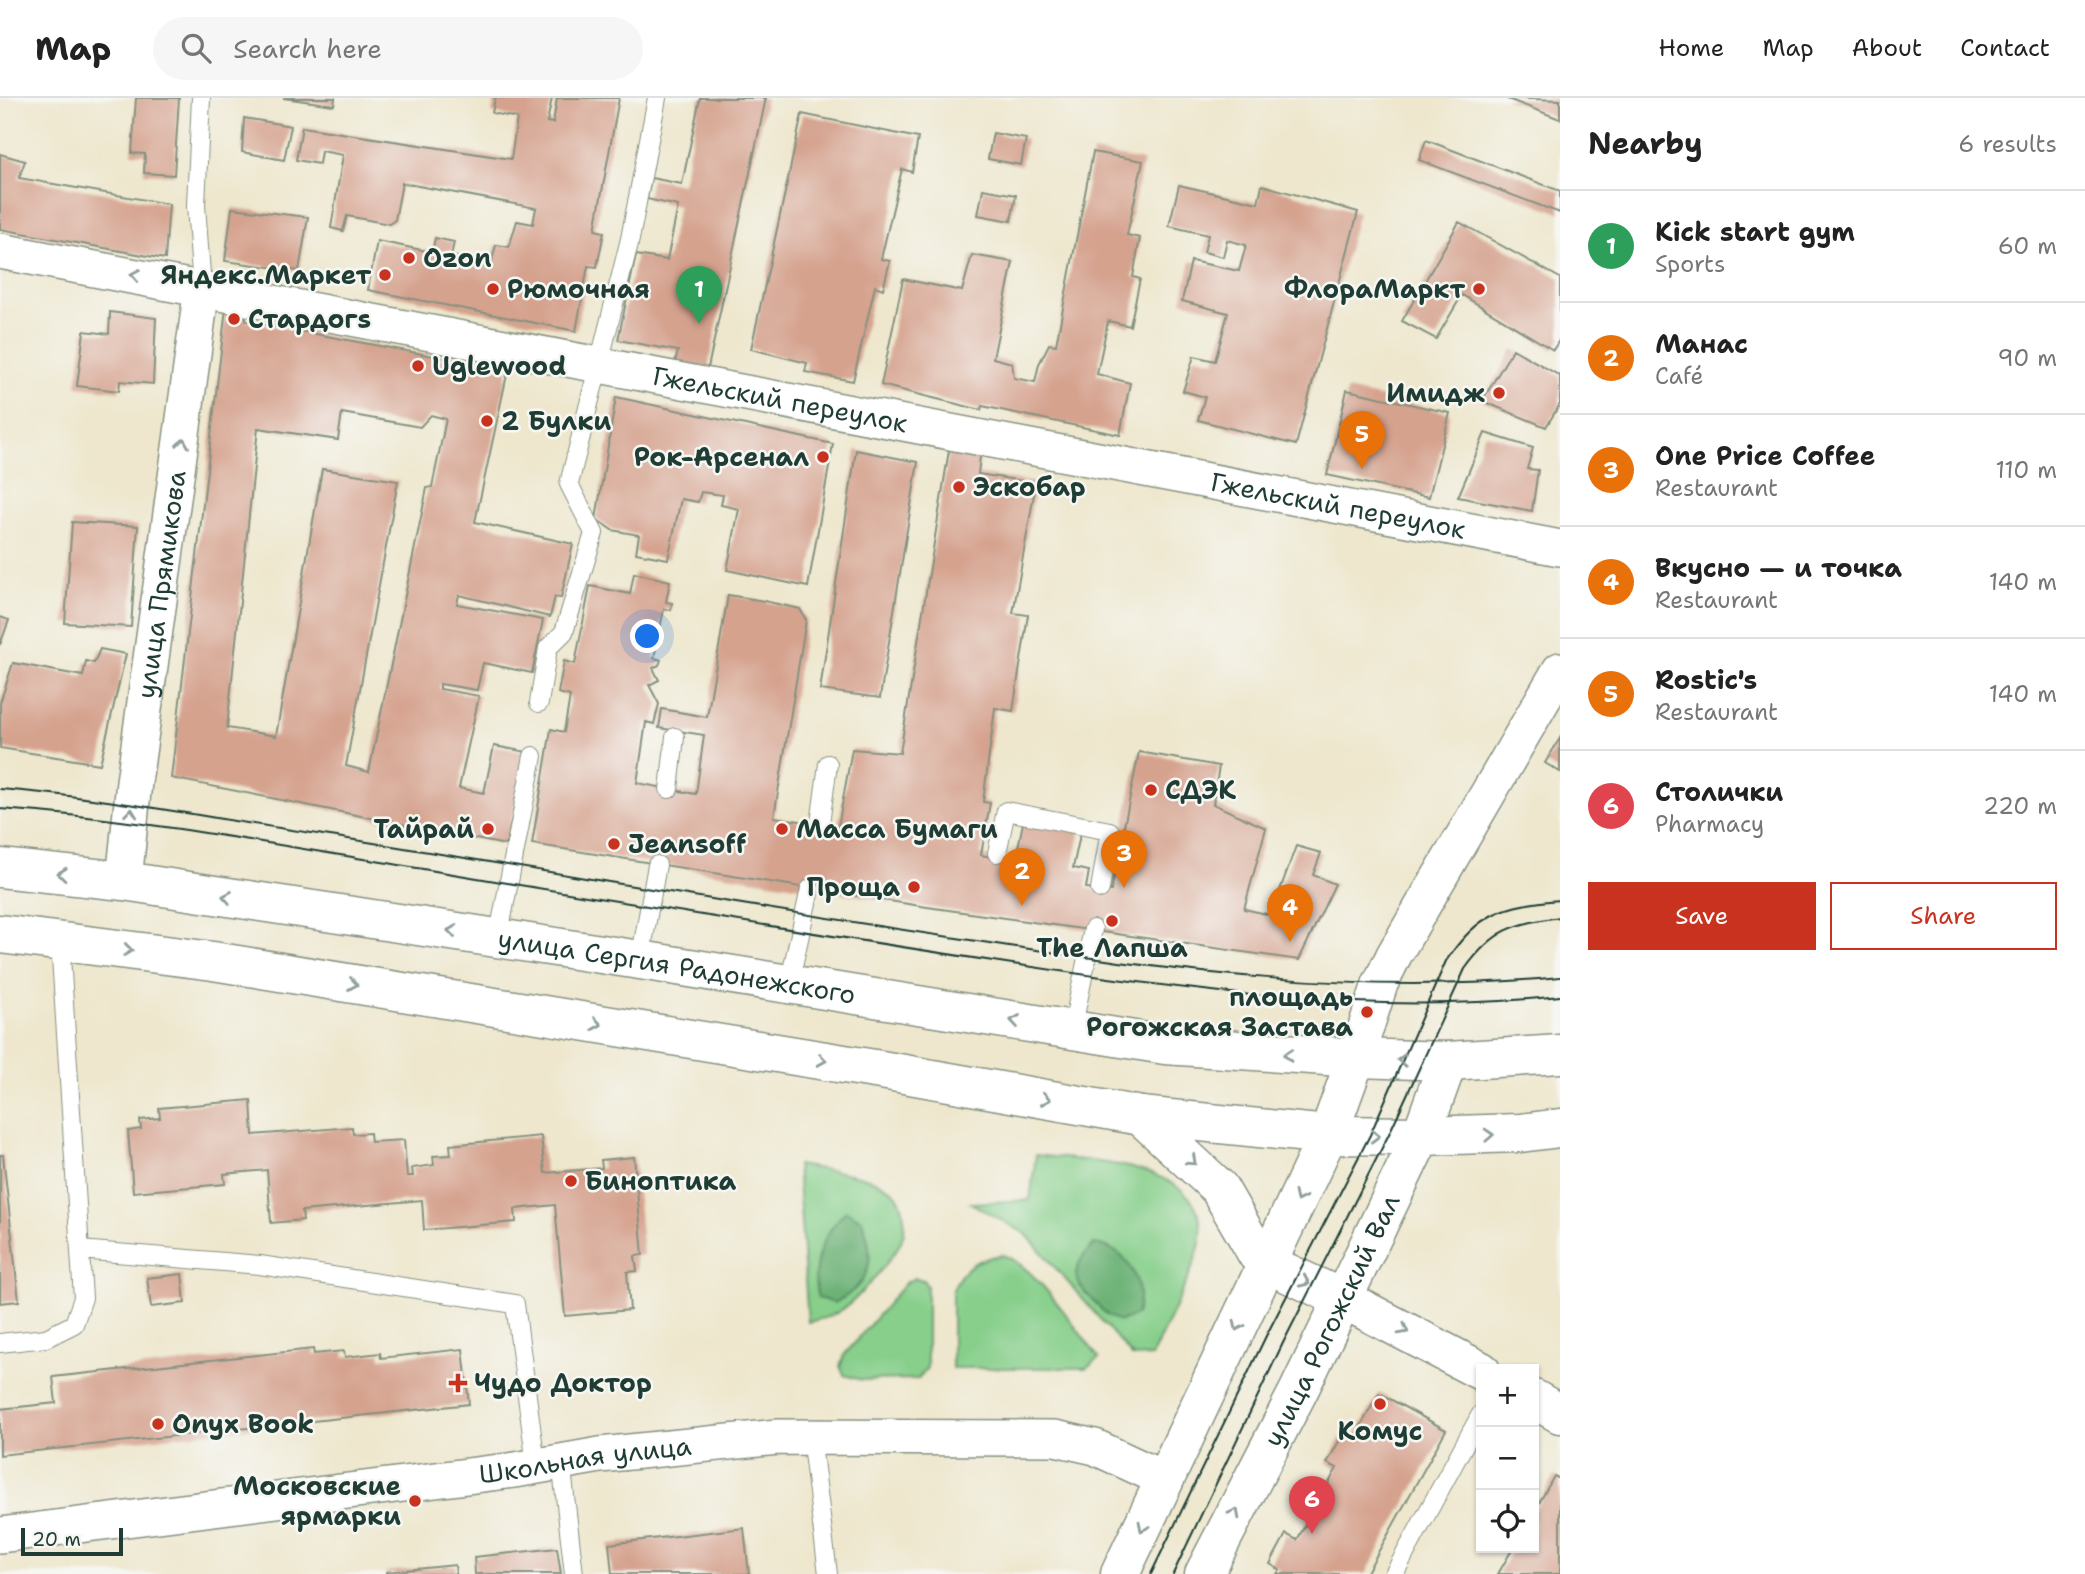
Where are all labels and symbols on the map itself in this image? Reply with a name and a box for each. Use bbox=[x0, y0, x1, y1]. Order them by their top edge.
place label: Ozon bbox=[423, 240, 492, 275]
marker: Ozon bbox=[401, 250, 417, 266]
place label: Яндекс.Маркет bbox=[161, 257, 371, 292]
pin: 1 bbox=[676, 266, 722, 324]
marker: Яндекс.Маркет bbox=[377, 267, 393, 283]
one-way arrow bbox=[129, 268, 141, 283]
place label: Рюмочная bbox=[507, 271, 650, 306]
place label: ФлораМаркт bbox=[1284, 271, 1465, 306]
marker: Рюмочная bbox=[485, 281, 501, 297]
marker: ФлораМаркт bbox=[1471, 281, 1487, 297]
place label: Стардогs bbox=[248, 301, 371, 336]
marker: Стардогs bbox=[226, 311, 242, 327]
place label: Uglewood bbox=[432, 348, 566, 383]
marker: Uglewood bbox=[410, 358, 426, 374]
street label: Гжельский переулок bbox=[650, 358, 911, 440]
place label: Имидж bbox=[1386, 375, 1485, 410]
marker: Имидж bbox=[1491, 385, 1507, 401]
place label: 2 Булки bbox=[501, 403, 611, 438]
pin: 5 bbox=[1339, 411, 1385, 469]
marker: 2 Булки bbox=[479, 413, 495, 429]
one-way arrow bbox=[175, 437, 190, 449]
place label: Рок-Арсенал bbox=[634, 439, 809, 474]
marker: Рок-Арсенал bbox=[815, 449, 831, 465]
street label: Гжельский переулок bbox=[1208, 464, 1469, 547]
street label: улица Прямикова bbox=[128, 468, 194, 701]
place label: Эскобар bbox=[973, 469, 1086, 504]
marker: Эскобар bbox=[951, 479, 967, 495]
your location bbox=[630, 619, 664, 653]
place label: СДЭК bbox=[1165, 772, 1236, 807]
marker: СДЭК bbox=[1143, 782, 1159, 798]
one-way arrow bbox=[123, 808, 138, 819]
place label: Тайрай bbox=[374, 811, 474, 846]
place label: Масса Бумаги bbox=[796, 811, 998, 846]
marker: Тайрай bbox=[480, 821, 496, 837]
marker: Масса Бумаги bbox=[774, 821, 790, 837]
place label: Jeansoff bbox=[628, 826, 746, 861]
pin: 3 bbox=[1101, 830, 1147, 888]
marker: Jeansoff bbox=[606, 836, 622, 852]
pin: 2 bbox=[999, 848, 1045, 906]
one-way arrow bbox=[56, 867, 68, 882]
place label: Проща bbox=[806, 869, 900, 904]
marker: Проща bbox=[906, 879, 922, 895]
pin: 4 bbox=[1267, 884, 1313, 942]
one-way arrow bbox=[221, 890, 233, 905]
marker: The Лапша bbox=[1104, 913, 1120, 929]
street label: улица Сергия Радонежского bbox=[496, 921, 858, 1012]
one-way arrow bbox=[446, 924, 457, 939]
place label: The Лапша bbox=[1036, 930, 1188, 965]
one-way arrow bbox=[122, 942, 134, 957]
one-way arrow bbox=[347, 976, 359, 991]
place label: площадь Рогожская Застава bbox=[1086, 979, 1353, 1044]
marker: площадь Рогожская Застава bbox=[1359, 1004, 1375, 1020]
one-way arrow bbox=[1009, 1014, 1021, 1029]
one-way arrow bbox=[591, 1016, 603, 1031]
one-way arrow bbox=[1282, 1048, 1293, 1063]
one-way arrow bbox=[816, 1052, 827, 1067]
one-way arrow bbox=[1396, 1052, 1407, 1067]
one-way arrow bbox=[1040, 1091, 1052, 1106]
one-way arrow bbox=[1484, 1127, 1495, 1142]
one-way arrow bbox=[1369, 1128, 1380, 1143]
one-way arrow bbox=[1184, 1153, 1197, 1165]
place label: Биноптика bbox=[585, 1163, 737, 1198]
marker: Биноптика bbox=[563, 1173, 579, 1189]
street label: улица Рогожский Вал bbox=[1255, 1188, 1408, 1453]
one-way arrow bbox=[1294, 1189, 1308, 1202]
one-way arrow bbox=[1298, 1274, 1311, 1288]
one-way arrow bbox=[1232, 1319, 1246, 1331]
one-way arrow bbox=[1397, 1322, 1409, 1336]
place label: Чудо Доктор bbox=[474, 1365, 652, 1400]
marker: Чудо Доктор bbox=[448, 1373, 468, 1393]
marker: Комус bbox=[1372, 1396, 1388, 1412]
place label: Onyx Book bbox=[172, 1406, 314, 1441]
place label: Комус bbox=[1338, 1413, 1422, 1448]
marker: Onyx Book bbox=[150, 1416, 166, 1432]
street label: Школьная улица bbox=[477, 1428, 693, 1491]
place label: Московские ярмарки bbox=[233, 1468, 401, 1533]
pin: 6 bbox=[1289, 1476, 1335, 1534]
marker: Московские ярмарки bbox=[407, 1493, 423, 1509]
one-way arrow bbox=[1227, 1508, 1240, 1521]
one-way arrow bbox=[1137, 1520, 1151, 1532]
scale bar bbox=[21, 1525, 122, 1557]

